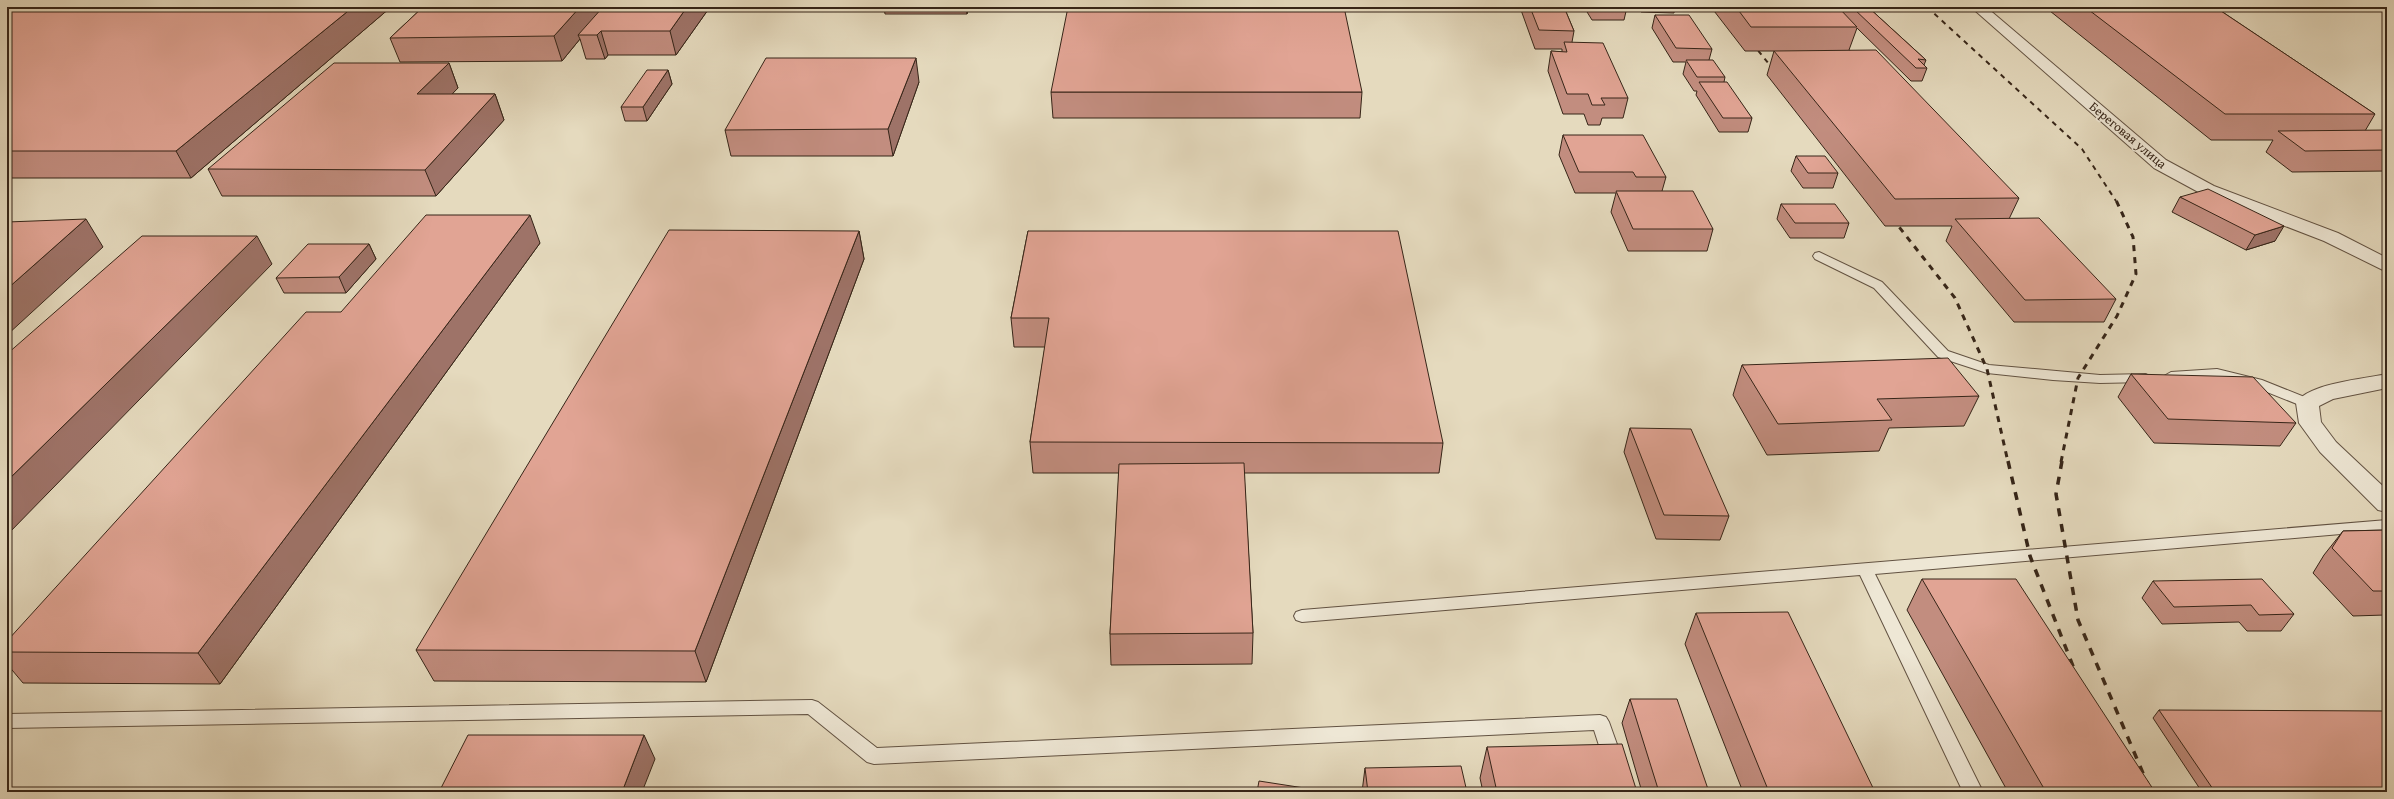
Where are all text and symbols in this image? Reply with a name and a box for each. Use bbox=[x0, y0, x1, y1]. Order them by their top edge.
street label: Береговая улица bbox=[2085, 97, 2171, 174]

